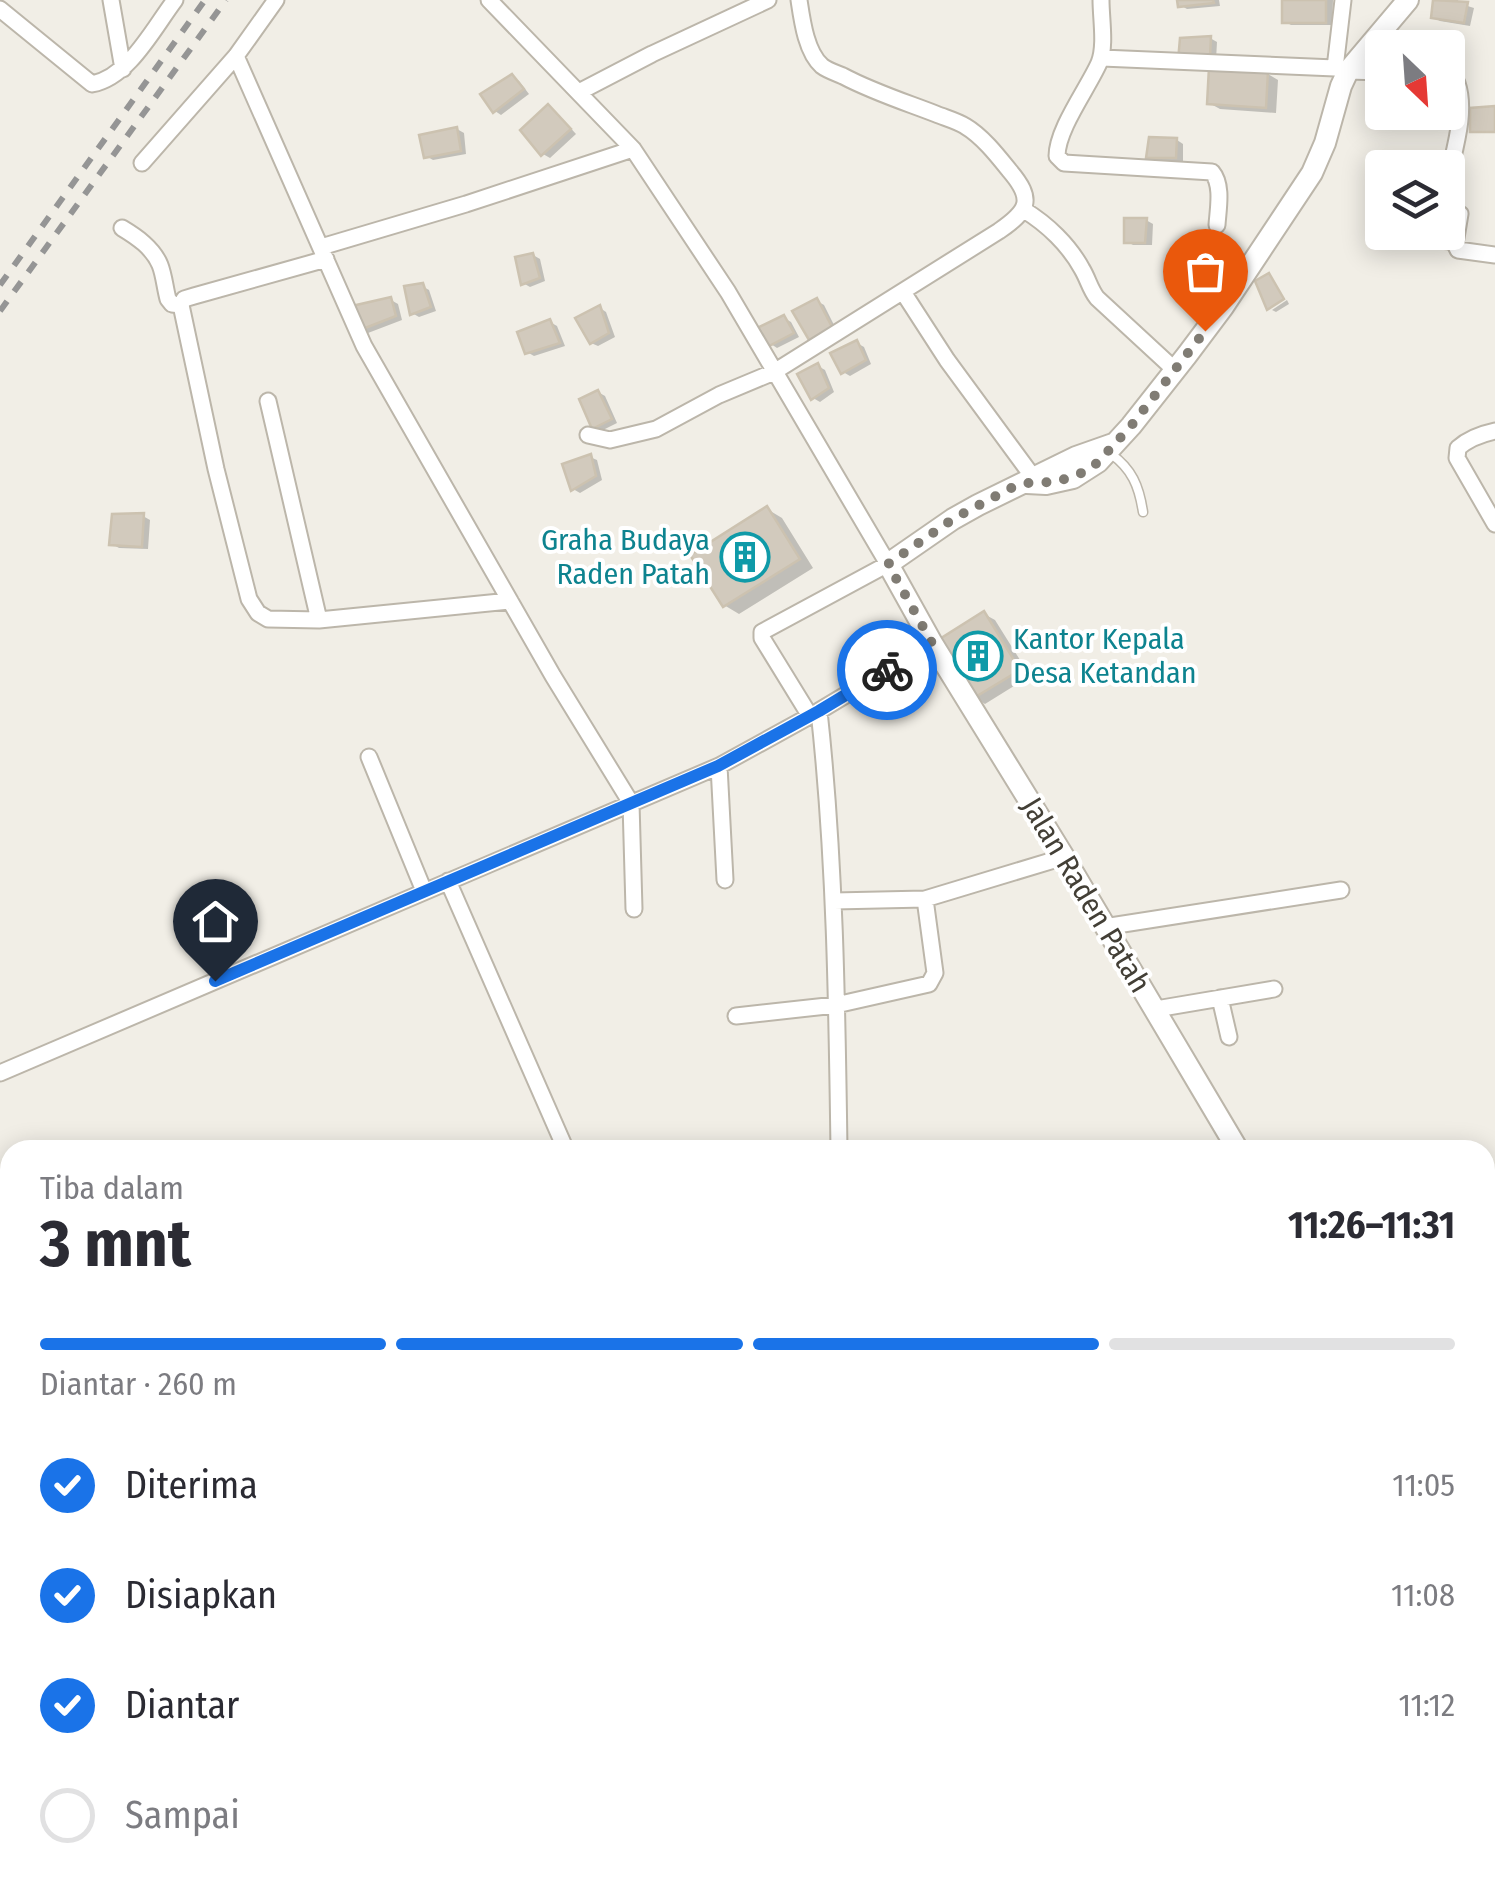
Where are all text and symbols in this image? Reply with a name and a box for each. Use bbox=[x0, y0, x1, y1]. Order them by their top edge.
north arrow bbox=[1365, 30, 1465, 130]
map controls bbox=[1365, 30, 1465, 250]
button: layers bbox=[1365, 150, 1465, 250]
pin bbox=[1163, 229, 1248, 332]
icon: bag bbox=[1178, 244, 1233, 299]
place label: Graha Budaya Raden Patah bbox=[541, 522, 710, 592]
building icon: Graha Budaya Raden Patah bbox=[719, 531, 771, 583]
courier bbox=[837, 620, 937, 720]
place label: Kantor Kepala Desa Ketandan bbox=[1013, 621, 1197, 691]
building icon: Kantor Kepala Desa Ketandan bbox=[952, 630, 1004, 682]
icon: bike bbox=[860, 643, 915, 698]
street label: Jalan Raden Patah bbox=[1014, 791, 1158, 999]
pin bbox=[173, 879, 258, 982]
icon: home bbox=[188, 894, 243, 949]
text: Tiba dalam bbox=[40, 1169, 184, 1207]
text: 11:26–11:31 bbox=[1288, 1202, 1455, 1248]
text: 3 mnt bbox=[40, 1205, 191, 1283]
text: Diantar · 260 m bbox=[40, 1365, 237, 1403]
icon: check bbox=[40, 1458, 95, 1513]
text: Diterima bbox=[125, 1462, 258, 1508]
text: 11:05 bbox=[1392, 1466, 1455, 1504]
icon: check bbox=[40, 1568, 95, 1623]
text: Disiapkan bbox=[125, 1572, 277, 1618]
text: 11:08 bbox=[1391, 1576, 1455, 1614]
icon: check bbox=[40, 1678, 95, 1733]
text: Diantar bbox=[125, 1682, 239, 1728]
text: 11:12 bbox=[1398, 1686, 1455, 1724]
text: Sampai bbox=[125, 1792, 240, 1838]

